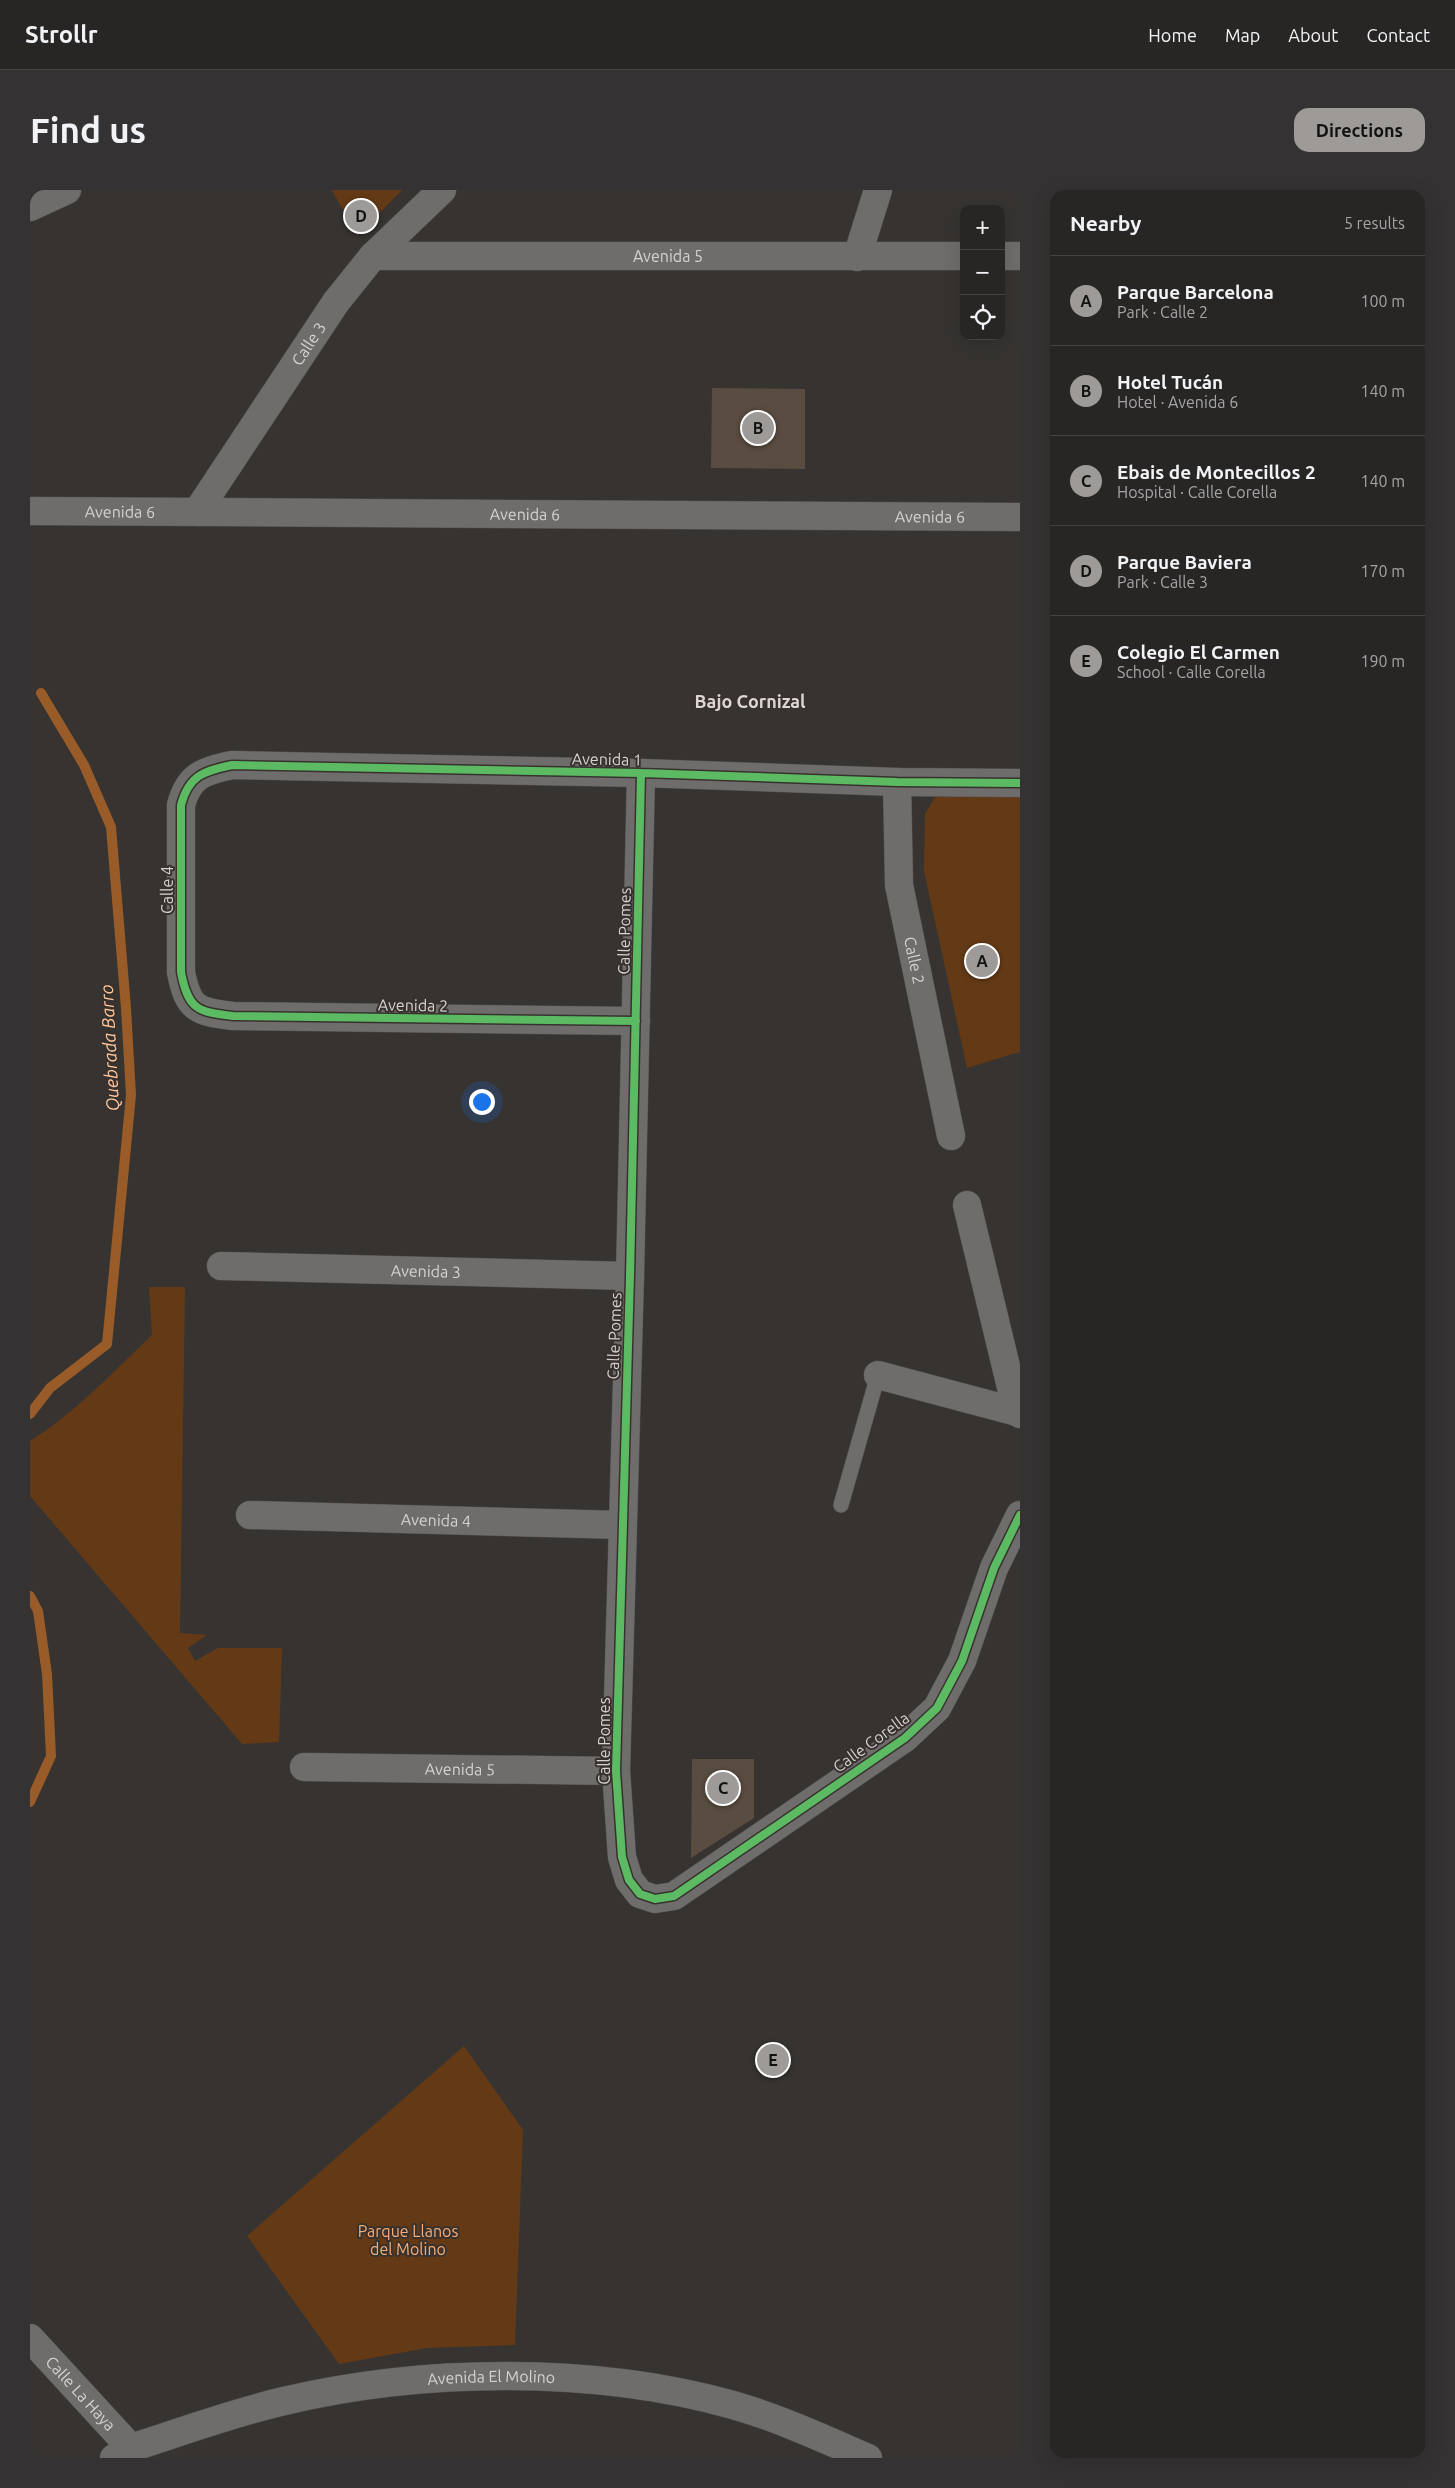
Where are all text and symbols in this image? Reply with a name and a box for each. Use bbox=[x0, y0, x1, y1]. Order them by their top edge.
text: Strollr bbox=[25, 21, 98, 48]
text: Home bbox=[1148, 25, 1197, 45]
text: Map bbox=[1225, 25, 1260, 45]
text: About bbox=[1288, 25, 1338, 45]
text: Contact bbox=[1366, 25, 1430, 45]
button: Directions bbox=[1294, 108, 1425, 152]
text: Find us bbox=[30, 110, 146, 150]
pin: D bbox=[345, 197, 377, 235]
map controls bbox=[960, 205, 1005, 340]
button: + bbox=[960, 205, 1005, 250]
text: Nearby bbox=[1070, 211, 1141, 235]
text: 5 results bbox=[1344, 214, 1405, 232]
street label: Avenida 5 bbox=[633, 247, 703, 265]
button: − bbox=[960, 250, 1005, 295]
text: Parque Barcelona bbox=[1117, 281, 1274, 303]
text: A bbox=[1080, 292, 1092, 310]
text: 100 m bbox=[1360, 292, 1405, 310]
button: locate bbox=[960, 295, 1005, 340]
text: Park · Calle 2 bbox=[1117, 303, 1208, 321]
street label: Calle 3 bbox=[288, 319, 329, 369]
text: Hotel Tucán bbox=[1117, 371, 1223, 393]
text: B bbox=[1081, 382, 1091, 400]
text: 140 m bbox=[1360, 382, 1405, 400]
text: Hotel · Avenida 6 bbox=[1117, 393, 1238, 411]
pin: B bbox=[742, 409, 774, 447]
text: Ebais de Montecillos 2 bbox=[1117, 461, 1316, 483]
text: C bbox=[1081, 472, 1091, 490]
text: 140 m bbox=[1360, 472, 1405, 490]
text: Hospital · Calle Corella bbox=[1117, 483, 1277, 501]
street label: Avenida 6 bbox=[85, 502, 155, 521]
street label: Avenida 6 bbox=[490, 505, 560, 523]
street label: Avenida 6 bbox=[895, 507, 965, 526]
text: Parque Baviera bbox=[1117, 551, 1252, 573]
text: D bbox=[1080, 562, 1092, 580]
text: 170 m bbox=[1360, 562, 1405, 580]
text: Park · Calle 3 bbox=[1117, 573, 1208, 591]
text: Colegio El Carmen bbox=[1117, 641, 1280, 663]
text: E bbox=[1081, 652, 1091, 670]
text: 190 m bbox=[1360, 652, 1405, 670]
text: School · Calle Corella bbox=[1117, 663, 1266, 681]
district label: Bajo Cornizal bbox=[694, 691, 806, 711]
street label: Avenida 1 bbox=[572, 749, 642, 769]
street label: Calle 4 bbox=[158, 866, 176, 914]
street label: Calle Pomes bbox=[614, 887, 634, 975]
street label: Calle 2 bbox=[901, 935, 928, 986]
pin: A bbox=[966, 942, 998, 980]
water label: Quebrada Barro bbox=[96, 984, 123, 1112]
street label: Avenida 2 bbox=[378, 995, 448, 1015]
your location bbox=[469, 1089, 495, 1115]
street label: Avenida 3 bbox=[391, 1261, 461, 1281]
street label: Calle Pomes bbox=[603, 1292, 625, 1380]
street label: Avenida 4 bbox=[401, 1510, 471, 1530]
street label: Calle Pomes bbox=[595, 1697, 613, 1785]
street label: Calle Corella bbox=[829, 1708, 913, 1776]
street label: Avenida 5 bbox=[425, 1760, 495, 1778]
pin: C bbox=[707, 1769, 739, 1807]
pin: E bbox=[757, 2041, 789, 2079]
park label: Parque Llanos del Molino bbox=[358, 2222, 458, 2258]
street label: Calle La Haya bbox=[42, 2352, 119, 2434]
street label: Avenida El Molino bbox=[427, 2367, 556, 2388]

